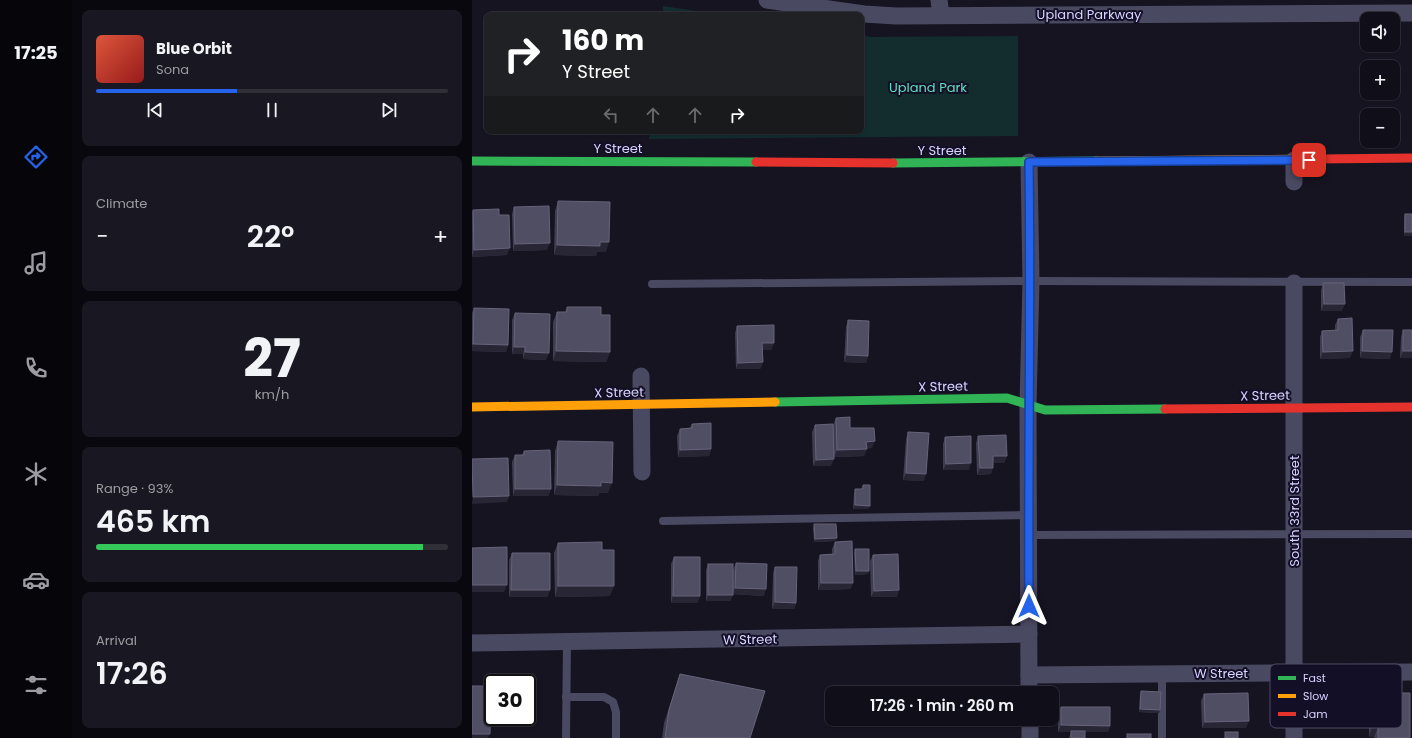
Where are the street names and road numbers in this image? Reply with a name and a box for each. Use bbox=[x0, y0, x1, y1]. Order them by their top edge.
street label: Upland Parkway bbox=[1037, 5, 1142, 24]
street label: Y Street bbox=[593, 139, 643, 158]
street label: Y Street bbox=[917, 141, 967, 160]
street label: X Street bbox=[918, 377, 968, 396]
street label: X Street bbox=[594, 383, 644, 402]
street label: X Street bbox=[1240, 386, 1290, 405]
street label: South 33rd Street bbox=[1285, 455, 1304, 567]
street label: W Street bbox=[723, 630, 778, 649]
street label: W Street bbox=[1194, 664, 1248, 683]

